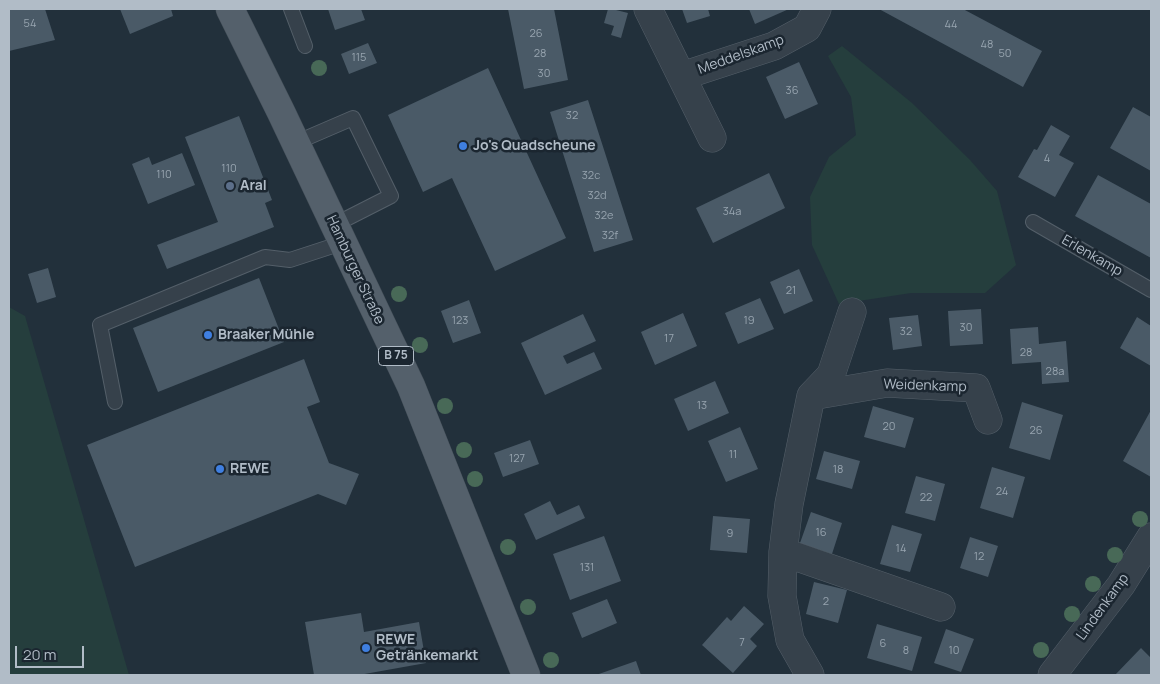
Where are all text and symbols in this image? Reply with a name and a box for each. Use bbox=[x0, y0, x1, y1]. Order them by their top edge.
house number: 54 bbox=[24, 17, 36, 31]
house number: 44 bbox=[944, 18, 958, 32]
house number: 26 bbox=[529, 27, 543, 41]
street label: Meddelskamp bbox=[696, 32, 786, 78]
house number: 48 bbox=[981, 38, 993, 52]
house number: 28 bbox=[534, 47, 546, 61]
house number: 50 bbox=[998, 47, 1012, 61]
house number: 115 bbox=[352, 51, 366, 65]
house number: 30 bbox=[538, 67, 550, 81]
house number: 36 bbox=[786, 84, 798, 98]
house number: 32 bbox=[566, 109, 578, 123]
place label: Jo's Quadscheune bbox=[473, 138, 596, 154]
marker: Jo's Quadscheune bbox=[457, 140, 469, 152]
house number: 4 bbox=[1044, 152, 1050, 166]
house number: 110 bbox=[221, 162, 237, 176]
house number: 110 bbox=[156, 168, 172, 182]
house number: 32c bbox=[582, 169, 600, 183]
place label: Aral bbox=[240, 178, 267, 194]
marker: Aral bbox=[224, 180, 236, 192]
house number: 32d bbox=[588, 189, 606, 203]
house number: 34a bbox=[723, 205, 741, 219]
house number: 32e bbox=[595, 209, 613, 223]
street label: Hamburger Straße bbox=[322, 213, 388, 327]
house number: 32f bbox=[602, 229, 618, 243]
street label: Erlenkamp bbox=[1059, 232, 1125, 280]
house number: 21 bbox=[786, 284, 796, 298]
house number: 123 bbox=[452, 314, 468, 328]
house number: 19 bbox=[743, 314, 755, 328]
house number: 30 bbox=[960, 321, 972, 335]
house number: 32 bbox=[900, 325, 912, 339]
place label: Braaker Mühle bbox=[218, 327, 314, 343]
marker: Braaker Mühle bbox=[202, 329, 214, 341]
house number: 17 bbox=[664, 332, 674, 346]
road number: B 75 bbox=[378, 346, 414, 366]
house number: 28 bbox=[1020, 346, 1032, 360]
house number: 28a bbox=[1046, 365, 1064, 379]
street label: Weidenkamp bbox=[883, 376, 967, 396]
house number: 13 bbox=[697, 399, 707, 413]
house number: 20 bbox=[883, 420, 895, 434]
house number: 26 bbox=[1029, 424, 1043, 438]
house number: 11 bbox=[729, 448, 737, 462]
house number: 127 bbox=[509, 452, 525, 466]
place label: REWE bbox=[230, 461, 269, 477]
marker: REWE bbox=[214, 463, 226, 475]
house number: 18 bbox=[833, 463, 843, 477]
house number: 24 bbox=[996, 485, 1008, 499]
house number: 22 bbox=[920, 491, 932, 505]
house number: 16 bbox=[815, 526, 827, 540]
house number: 9 bbox=[727, 527, 733, 541]
house number: 14 bbox=[896, 542, 906, 556]
house number: 12 bbox=[974, 550, 984, 564]
house number: 131 bbox=[580, 561, 594, 575]
street label: Lindenkamp bbox=[1073, 570, 1133, 644]
house number: 2 bbox=[823, 595, 829, 609]
place label: REWE Getränkemarkt bbox=[376, 632, 478, 664]
scale bar bbox=[18, 636, 86, 668]
house number: 7 bbox=[739, 636, 745, 650]
house number: 6 bbox=[880, 637, 886, 651]
marker: REWE Getränkemarkt bbox=[360, 642, 372, 654]
text: 20 m bbox=[23, 644, 56, 665]
house number: 8 bbox=[903, 644, 909, 658]
house number: 10 bbox=[949, 644, 959, 658]

